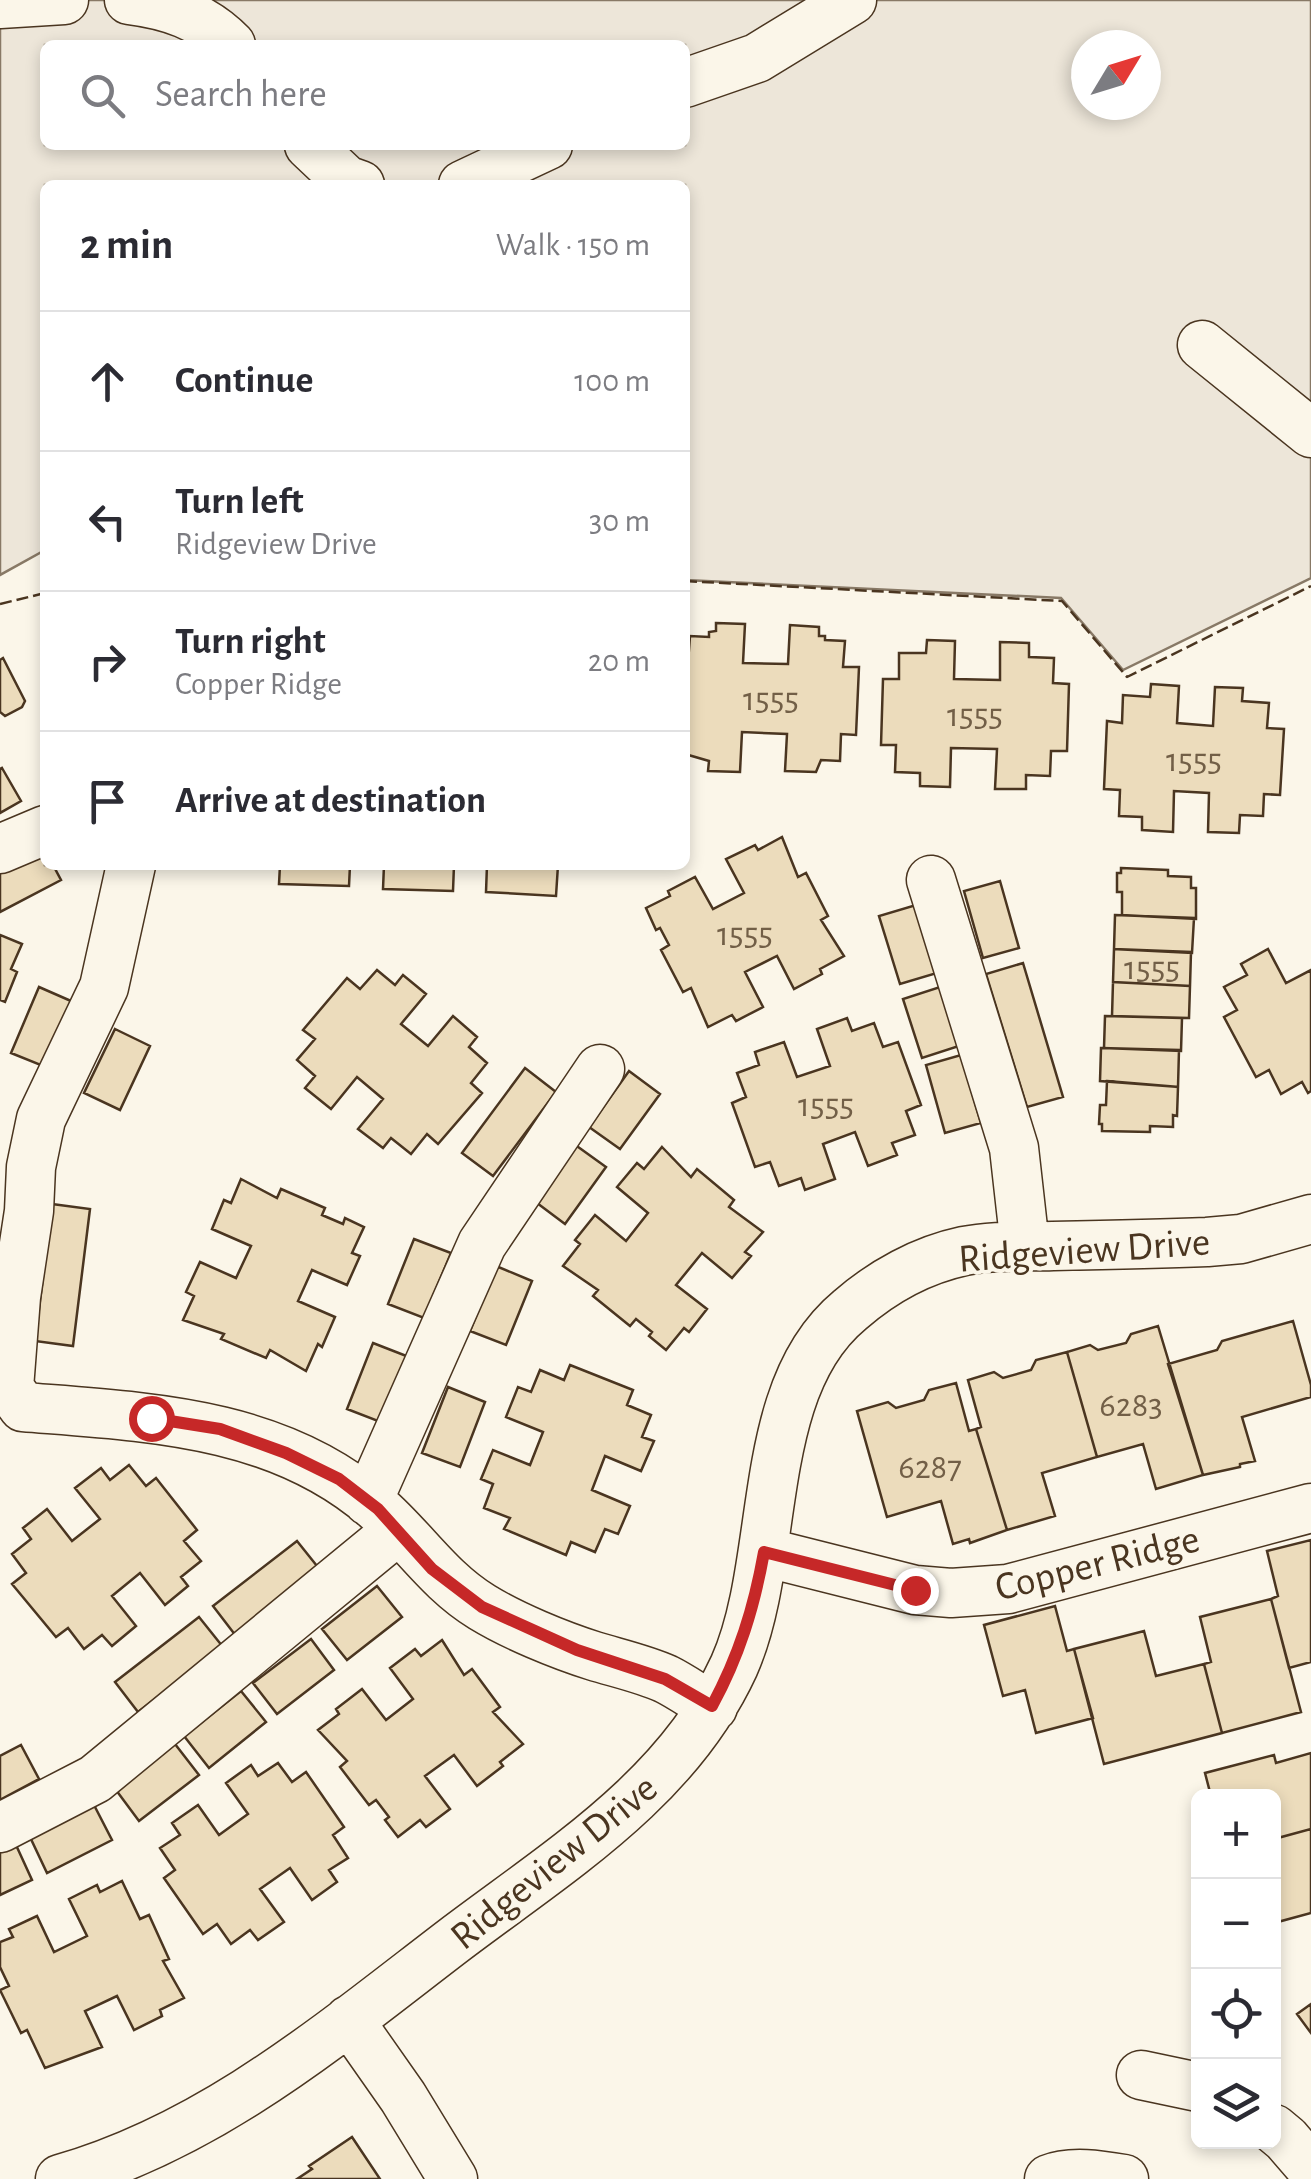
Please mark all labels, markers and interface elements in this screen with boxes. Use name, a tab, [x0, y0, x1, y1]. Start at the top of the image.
north arrow	[1071, 30, 1161, 120]
search box	[40, 40, 690, 150]
icon: search	[75, 68, 130, 123]
text: Search here	[155, 76, 327, 114]
text: 2 min	[80, 224, 173, 266]
text: Walk · 150 m	[496, 229, 650, 261]
icon: ahead	[80, 354, 135, 409]
text: Continue	[175, 362, 313, 400]
text: 100 m	[574, 365, 650, 397]
text: Turn left	[175, 483, 303, 521]
icon: left	[80, 494, 135, 549]
text: 30 m	[589, 505, 650, 537]
text: Ridgeview Drive	[175, 528, 377, 560]
text: Turn right	[175, 623, 325, 661]
icon: right	[80, 634, 135, 689]
text: 20 m	[588, 645, 650, 677]
text: Copper Ridge	[175, 668, 342, 700]
house number: 1555	[743, 682, 799, 717]
house number: 1555	[947, 698, 1003, 733]
house number: 1555	[1166, 743, 1222, 778]
icon: arrive	[80, 774, 135, 829]
text: Arrive at destination	[175, 782, 486, 820]
house number: 1555	[717, 917, 773, 952]
house number: 1555	[1124, 951, 1180, 986]
house number: 1555	[798, 1088, 854, 1123]
street label: Ridgeview Drive	[957, 1222, 1211, 1280]
house number: 6283	[1099, 1388, 1163, 1423]
route start	[129, 1396, 175, 1442]
house number: 6287	[898, 1450, 962, 1485]
street label: Copper Ridge	[991, 1519, 1204, 1609]
route end	[893, 1568, 939, 1614]
street label: Ridgeview Drive	[444, 1768, 665, 1957]
map controls	[1191, 1789, 1281, 2149]
button: +	[1191, 1789, 1281, 1879]
button: −	[1191, 1879, 1281, 1969]
button: locate	[1191, 1969, 1281, 2059]
button: layers	[1191, 2059, 1281, 2149]

